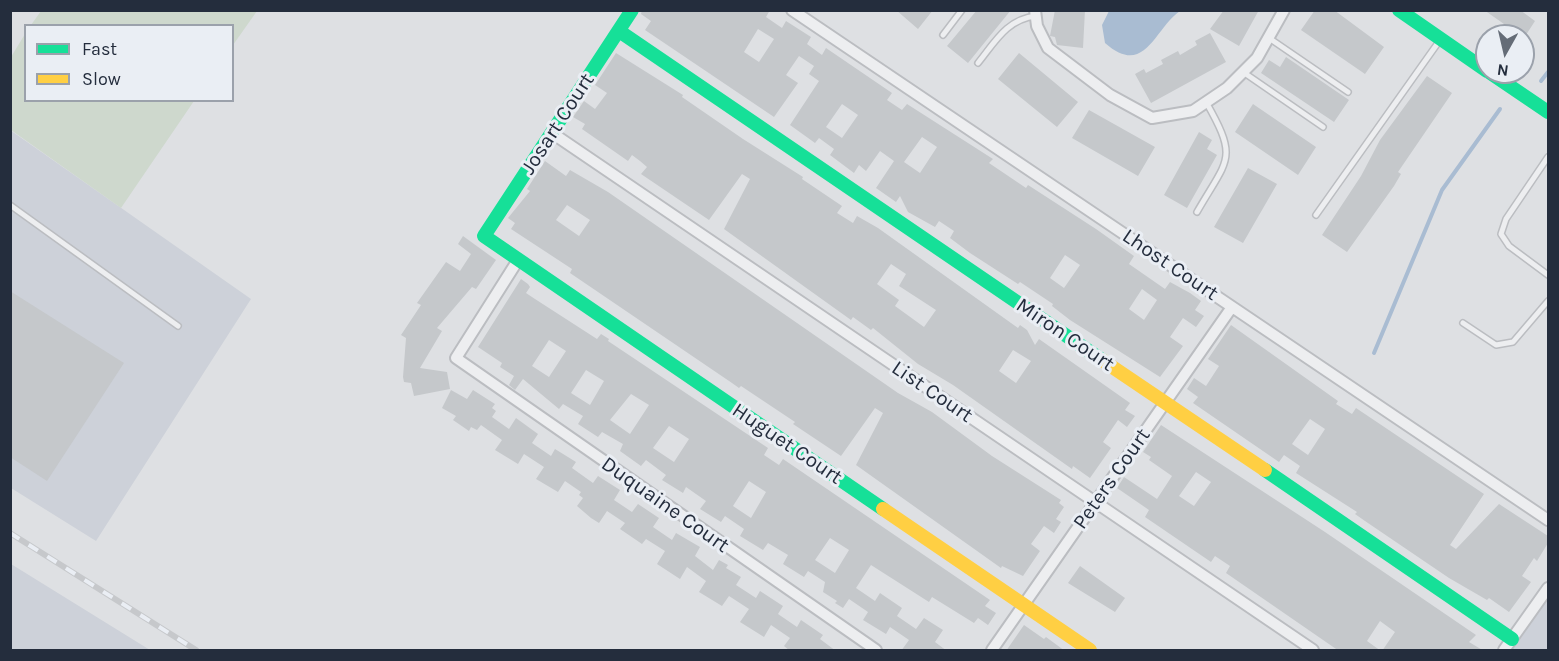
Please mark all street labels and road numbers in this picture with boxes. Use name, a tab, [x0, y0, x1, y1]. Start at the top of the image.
street label: Josart Court	[516, 69, 600, 179]
street label: Lhost Court	[1117, 224, 1223, 306]
street label: Miron Court	[1011, 293, 1119, 377]
street label: List Court	[887, 356, 977, 428]
street label: Huguet Court	[727, 398, 847, 490]
street label: Peters Court	[1068, 424, 1156, 534]
street label: Duquaine Court	[596, 452, 734, 558]

